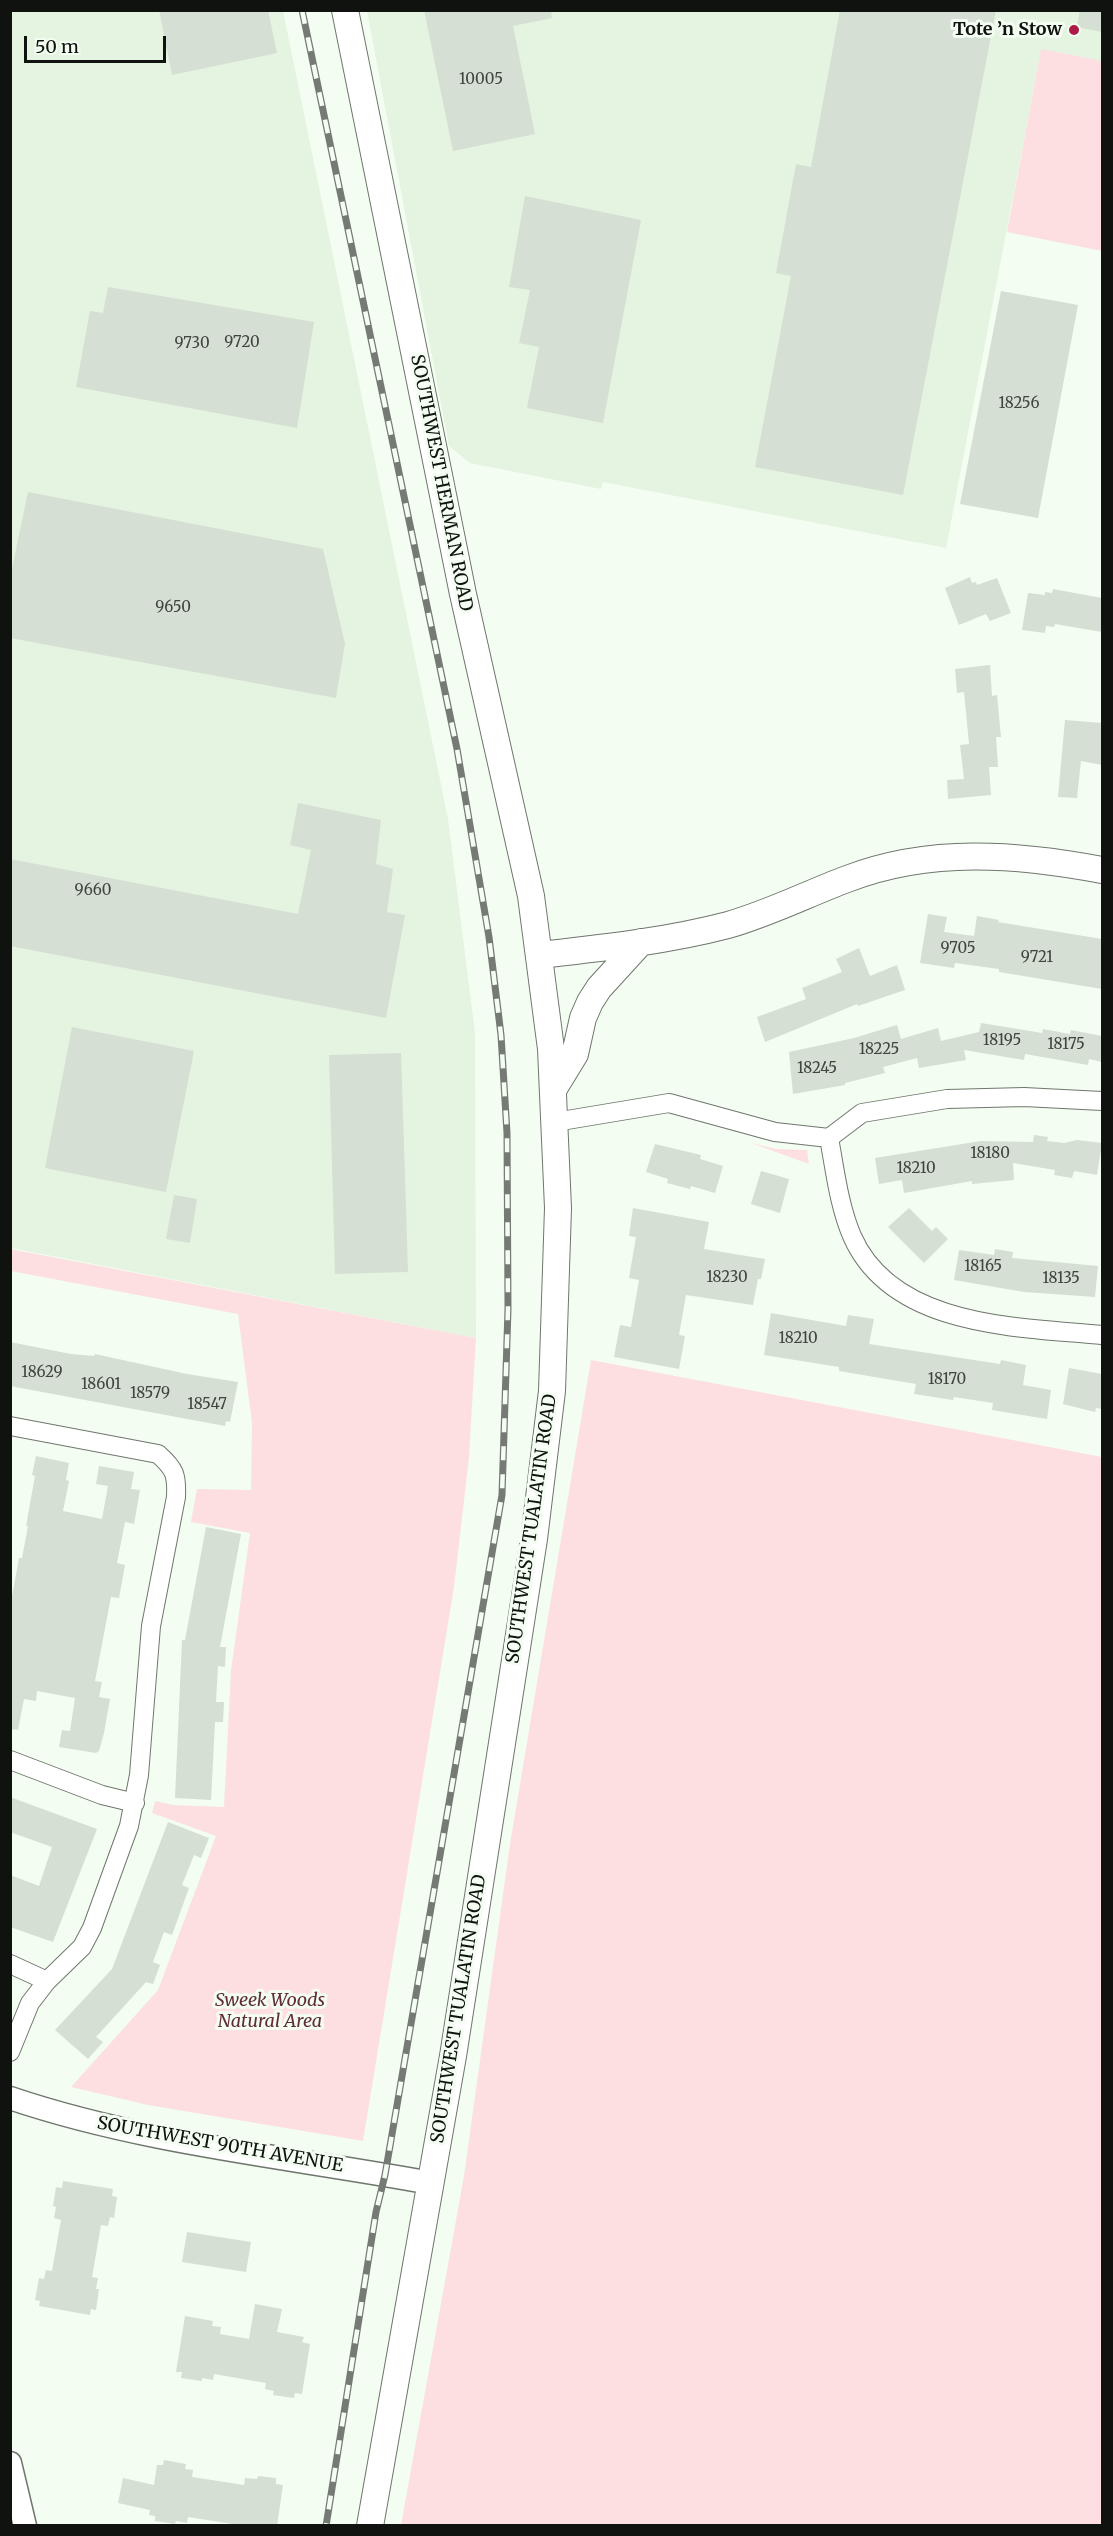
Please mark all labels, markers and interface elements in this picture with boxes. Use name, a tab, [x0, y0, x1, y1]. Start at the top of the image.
place label: Tote ’n Stow	[953, 19, 1062, 41]
marker: Tote ’n Stow	[1067, 23, 1081, 37]
scale bar	[27, 24, 170, 62]
text: 50 m	[35, 35, 79, 58]
house number: 10005	[459, 71, 503, 89]
house number: 9720	[224, 334, 260, 352]
house number: 9730	[174, 335, 210, 353]
street label: SOUTHWEST HERMAN ROAD	[405, 353, 477, 613]
house number: 18256	[999, 395, 1039, 413]
house number: 9650	[155, 599, 191, 617]
house number: 9660	[75, 882, 111, 900]
house number: 9705	[940, 940, 976, 958]
house number: 9721	[1021, 949, 1053, 967]
house number: 18195	[983, 1032, 1021, 1050]
house number: 18175	[1047, 1036, 1085, 1054]
house number: 18225	[859, 1041, 899, 1059]
house number: 18245	[797, 1060, 837, 1078]
house number: 18180	[970, 1145, 1010, 1163]
house number: 18210	[896, 1160, 936, 1178]
house number: 18165	[964, 1258, 1002, 1276]
house number: 18230	[706, 1269, 748, 1287]
house number: 18135	[1042, 1270, 1080, 1288]
house number: 18210	[778, 1330, 818, 1348]
house number: 18629	[21, 1364, 63, 1382]
house number: 18170	[928, 1371, 966, 1389]
house number: 18601	[81, 1376, 121, 1394]
house number: 18579	[130, 1385, 170, 1403]
street label: SOUTHWEST TUALATIN ROAD	[502, 1393, 562, 1665]
house number: 18547	[187, 1396, 227, 1414]
street label: SOUTHWEST TUALATIN ROAD	[427, 1873, 491, 2145]
park label: Sweek Woods Natural Area	[215, 1990, 325, 2032]
street label: SOUTHWEST 90TH AVENUE	[95, 2113, 345, 2177]

